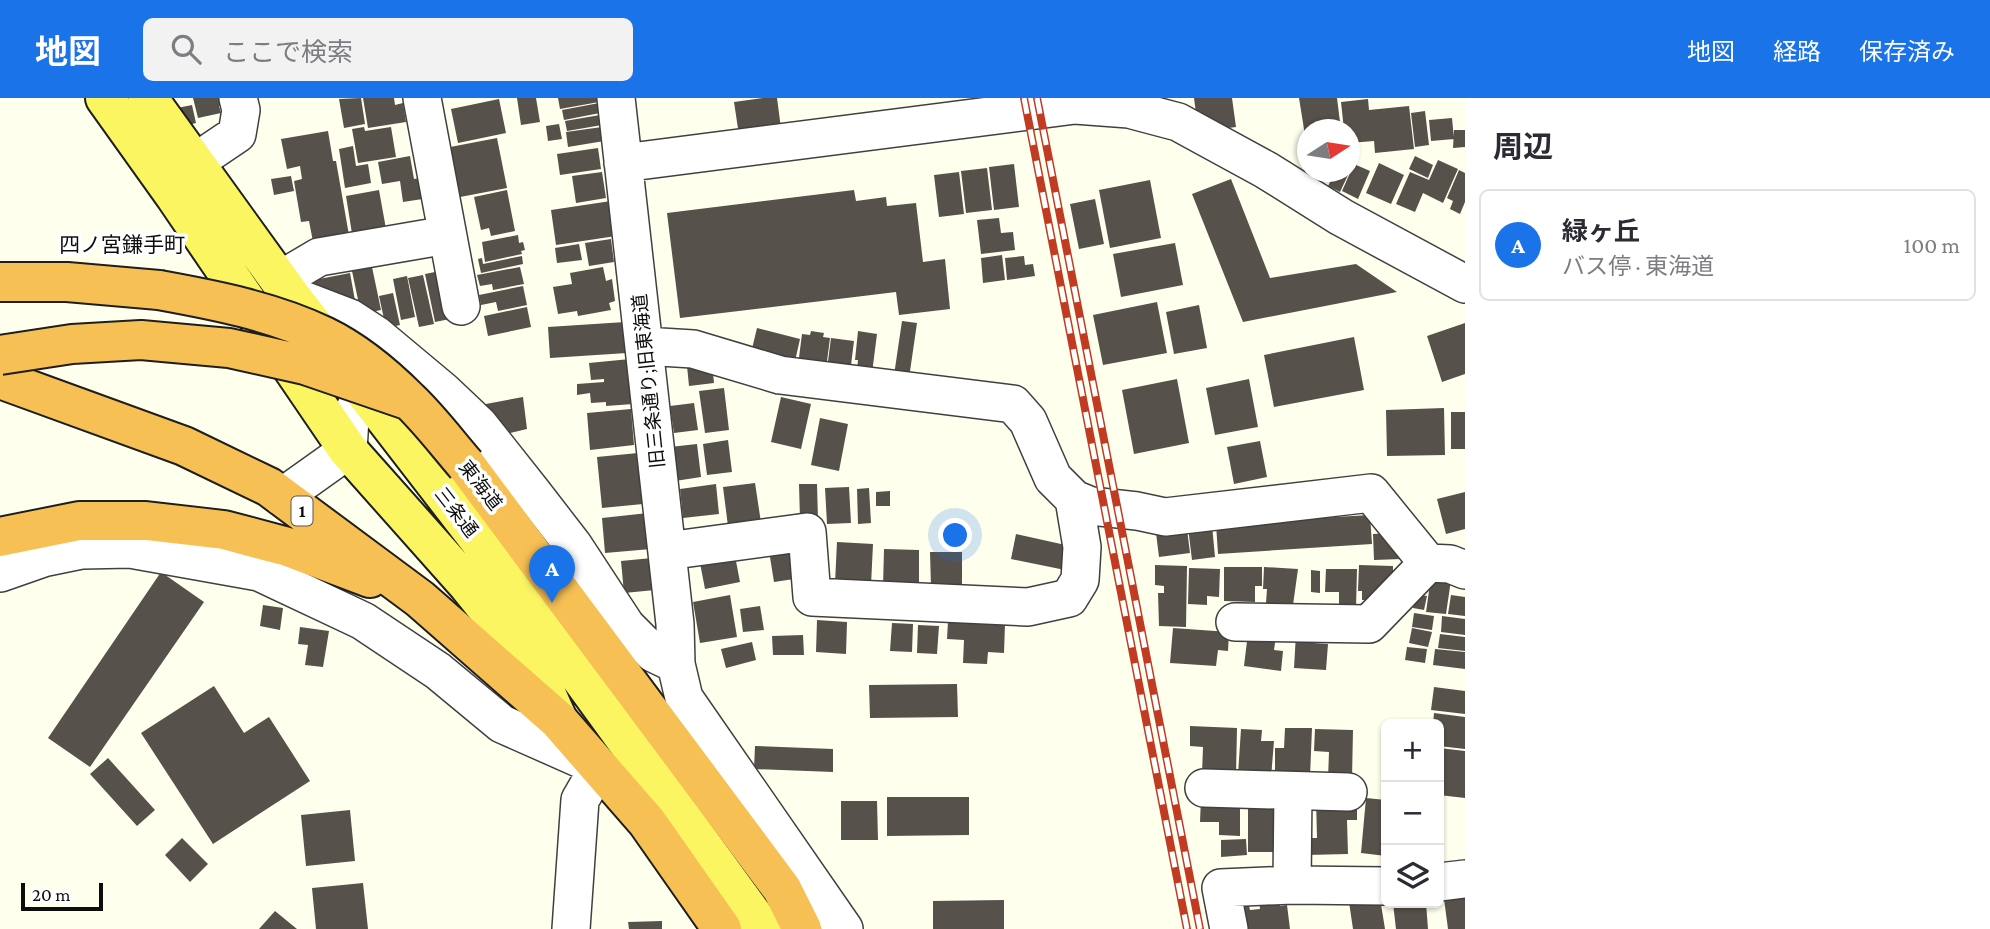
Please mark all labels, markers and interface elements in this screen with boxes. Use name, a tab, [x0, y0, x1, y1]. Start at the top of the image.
search box	[143, 18, 633, 81]
icon: search	[167, 30, 205, 68]
text: 地図	[35, 33, 101, 70]
text: ここで検索	[223, 38, 353, 67]
text: 地図	[1687, 38, 1735, 65]
text: 経路	[1773, 38, 1821, 65]
text: 保存済み	[1859, 38, 1955, 65]
north arrow	[1297, 119, 1360, 182]
text: 周辺	[1493, 130, 1553, 163]
text: 緑ヶ丘	[1562, 217, 1640, 246]
text: A	[1511, 232, 1525, 258]
text: 100 m	[1904, 232, 1960, 258]
district label: 四ノ宮鎌手町	[59, 233, 185, 257]
text: バス停 · 東海道	[1562, 253, 1714, 279]
street label: 旧三条通り;旧東海道	[629, 293, 668, 469]
street label: 東海道	[455, 456, 506, 514]
street label: 三条通	[431, 483, 482, 541]
road number: 1	[292, 496, 312, 526]
your location	[938, 518, 972, 552]
pin: A	[529, 545, 575, 603]
map controls	[1381, 719, 1444, 908]
button: +	[1381, 719, 1444, 782]
button: −	[1381, 782, 1444, 845]
button: layers	[1381, 845, 1444, 908]
scale bar	[21, 880, 103, 912]
text: 20 m	[32, 884, 71, 905]

